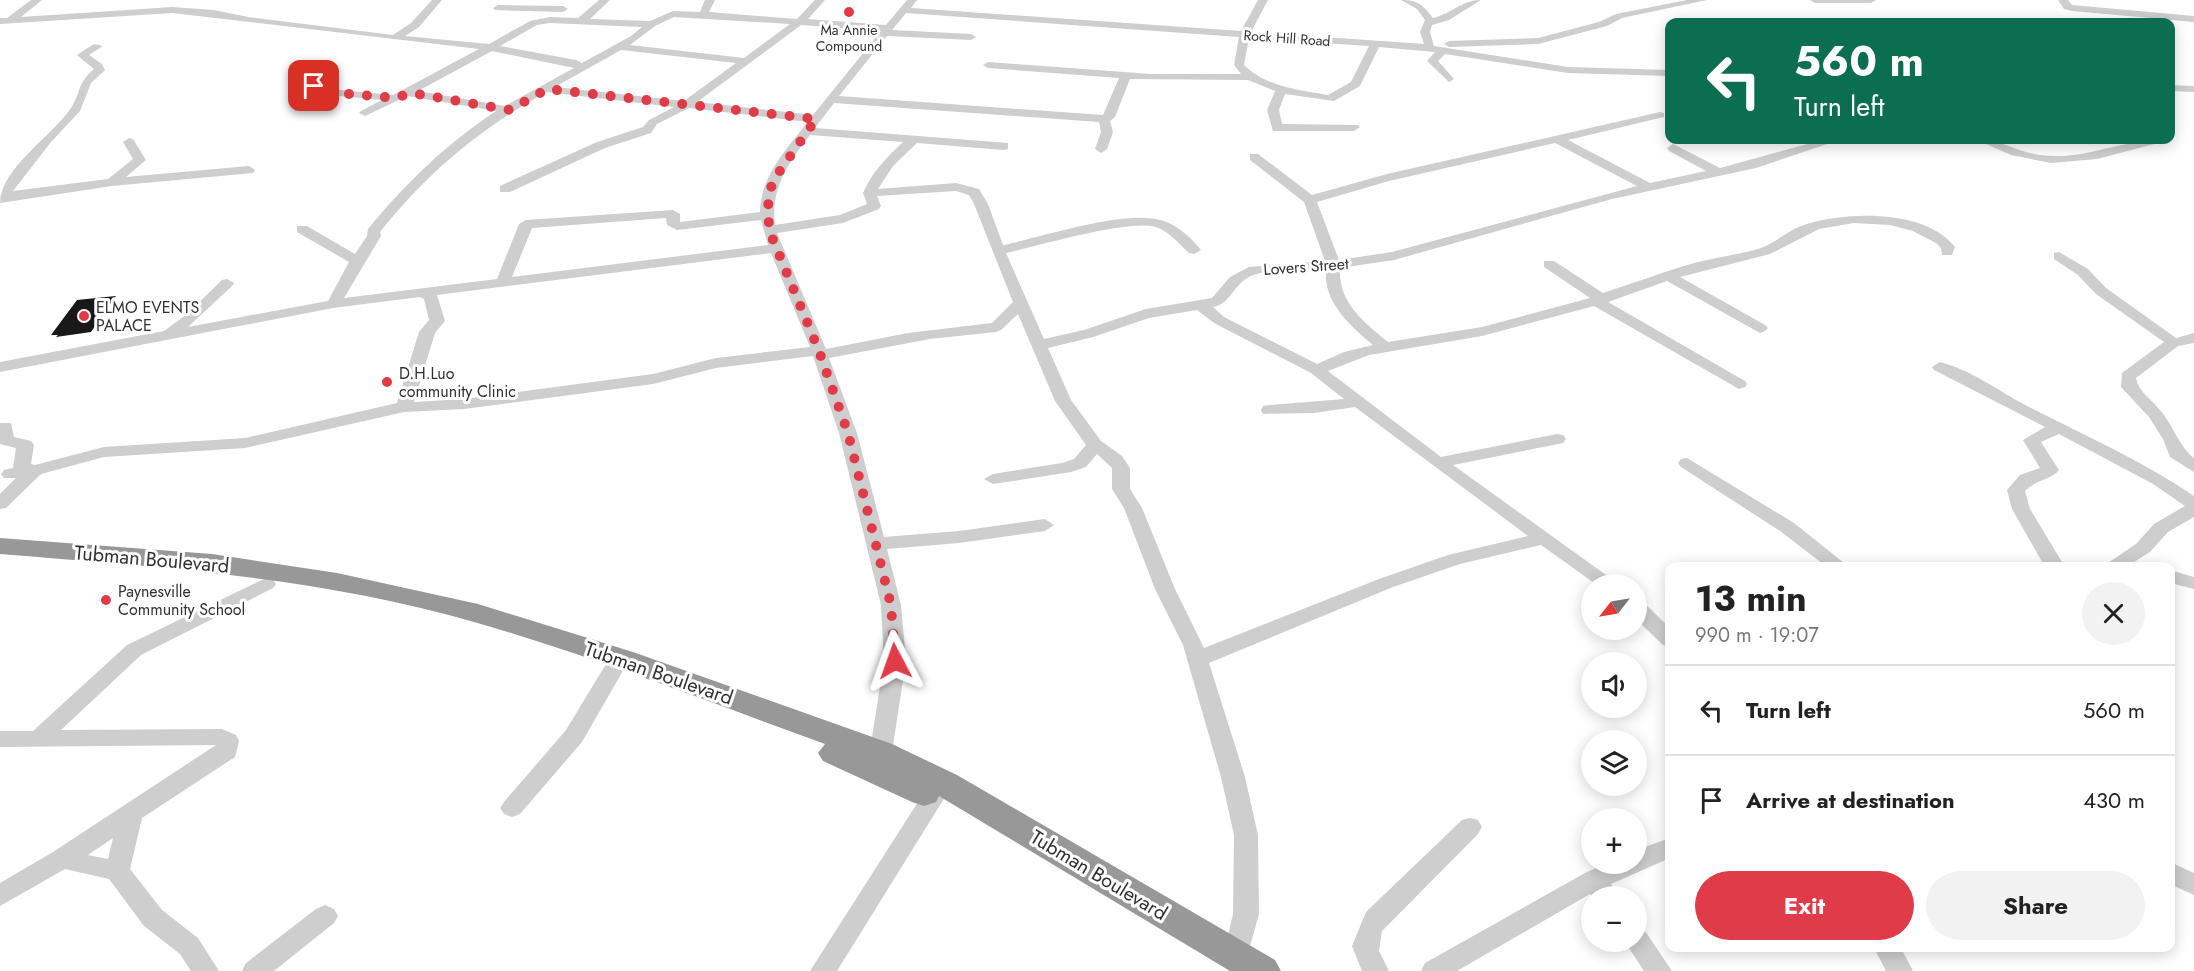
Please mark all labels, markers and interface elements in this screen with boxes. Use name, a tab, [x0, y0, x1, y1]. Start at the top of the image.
marker: Ma Annie Compound	[842, 5, 856, 19]
place label: Ma Annie Compound	[816, 20, 882, 56]
street label: Rock Hill Road	[1243, 25, 1331, 51]
text: 560 m	[1794, 31, 1924, 92]
icon: left	[1695, 42, 1773, 120]
pin	[288, 60, 339, 111]
icon: arrive	[297, 69, 330, 102]
text: Turn left	[1794, 87, 1884, 126]
street label: Lovers Street	[1263, 252, 1350, 281]
place label: ELMO EVENTS PALACE	[96, 296, 199, 337]
marker: ELMO EVENTS PALACE	[77, 309, 91, 323]
place label: D.H.Luo community Clinic	[399, 362, 516, 403]
marker: D.H.Luo community Clinic	[380, 375, 394, 389]
street label: Tubman Boulevard	[73, 538, 231, 581]
text: 13 min	[1695, 572, 1807, 624]
north arrow	[1581, 574, 1647, 640]
map controls	[1581, 574, 1647, 952]
place label: Paynesville Community School	[118, 580, 245, 621]
button: close	[2082, 582, 2145, 645]
marker: Paynesville Community School	[99, 593, 113, 607]
text: 990 m · 19:07	[1695, 621, 1819, 650]
position arrow	[863, 629, 927, 693]
street label: Tubman Boulevard	[581, 635, 737, 712]
button: sound	[1581, 652, 1647, 718]
icon: left	[1695, 694, 1728, 727]
text: Turn left	[1746, 694, 1831, 726]
text: 560 m	[2083, 694, 2145, 726]
button: layers	[1581, 730, 1647, 796]
icon: arrive	[1695, 784, 1728, 817]
text: Arrive at destination	[1746, 784, 1955, 816]
text: 430 m	[2083, 784, 2145, 816]
button: +	[1581, 808, 1647, 874]
street label: Tubman Boulevard	[1025, 823, 1173, 928]
button: Exit	[1695, 871, 1914, 940]
button: Share	[1926, 871, 2145, 940]
button: −	[1581, 886, 1647, 952]

